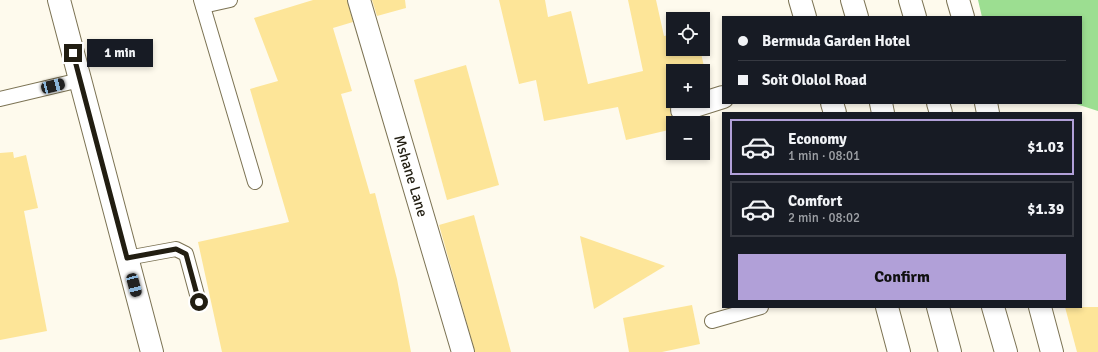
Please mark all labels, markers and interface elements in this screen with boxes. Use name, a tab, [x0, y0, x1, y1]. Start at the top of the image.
map controls	[666, 12, 710, 160]
button: locate	[666, 12, 710, 56]
text: Bermuda Garden Hotel	[762, 32, 910, 50]
callout: 1 min	[87, 39, 153, 67]
route end	[64, 44, 82, 62]
text: 1 min	[104, 45, 136, 61]
button: +	[666, 64, 710, 108]
text: Soit Ololol Road	[762, 71, 867, 89]
car	[40, 77, 66, 95]
button: −	[666, 116, 710, 160]
icon: car	[740, 129, 776, 165]
text: Economy	[788, 130, 847, 148]
street label: Mshane Lane	[390, 133, 432, 219]
text: $1.03	[1027, 138, 1064, 156]
text: 1 min · 08:01	[788, 148, 860, 164]
icon: car	[740, 191, 776, 227]
text: Comfort	[788, 192, 842, 210]
text: $1.39	[1027, 200, 1064, 218]
text: 2 min · 08:02	[788, 210, 860, 226]
button: Confirm	[738, 254, 1066, 300]
car	[125, 272, 143, 298]
route start	[190, 293, 208, 311]

